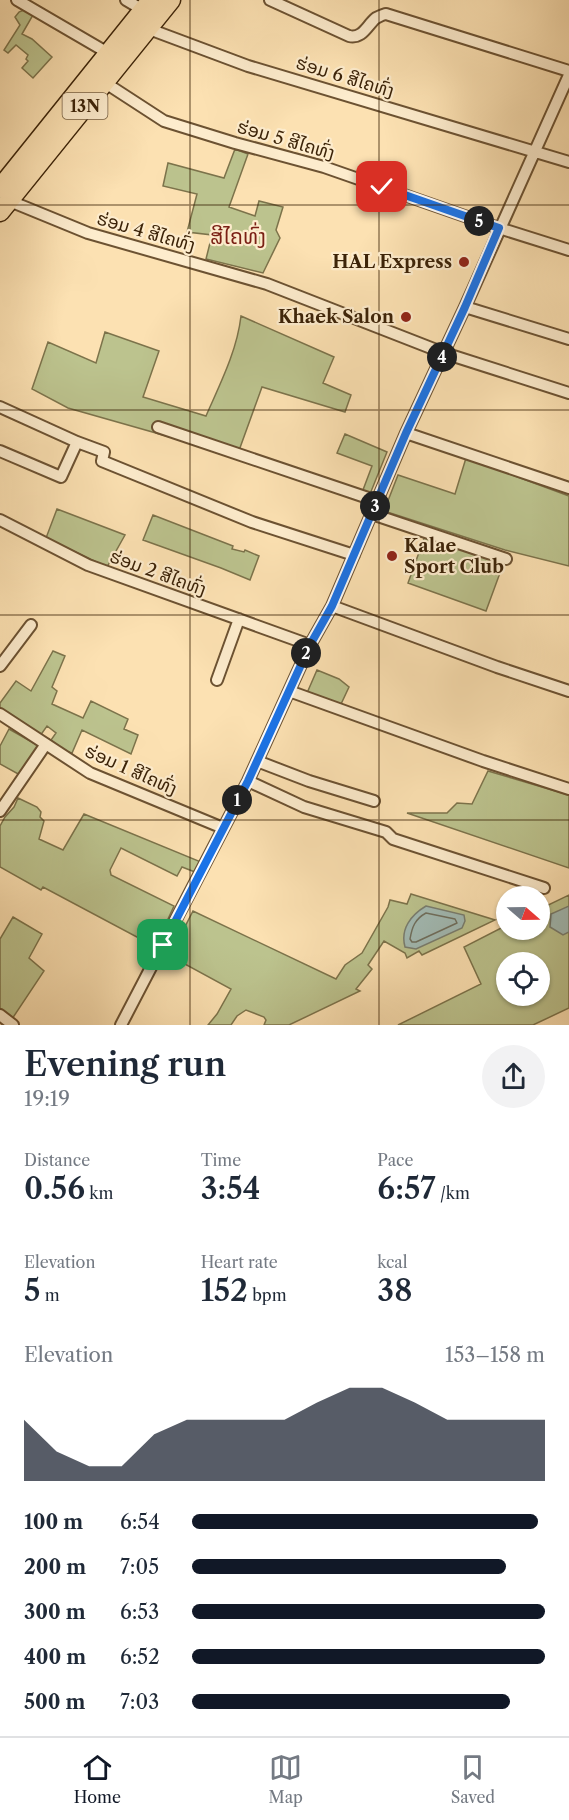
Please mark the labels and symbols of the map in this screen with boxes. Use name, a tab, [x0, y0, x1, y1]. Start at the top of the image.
street label: ຮ່ອມ 6 ສີໄຄທົ່ງ	[293, 50, 397, 102]
road number: 13N	[62, 93, 107, 119]
street label: ຮ່ອມ 5 ສີໄຄທົ່ງ	[235, 114, 338, 164]
pin	[356, 161, 407, 212]
street label: ຮ່ອມ 4 ສີໄຄທົ່ງ	[94, 206, 198, 257]
pin: 5	[464, 206, 494, 236]
district label: ສີໄຄທົ່ງ	[210, 222, 266, 249]
place label: HAL Express	[332, 251, 452, 273]
marker: HAL Express	[457, 255, 471, 269]
place label: Khaek Salon	[278, 306, 395, 328]
marker: Khaek Salon	[399, 310, 413, 324]
pin: 4	[427, 342, 457, 372]
pin: 3	[360, 491, 390, 521]
place label: Kalae Sport Club	[404, 535, 504, 578]
street label: ຮ່ອມ 2 ສີໄຄທົ່ງ	[107, 544, 210, 601]
marker: Kalae Sport Club	[385, 549, 399, 563]
pin: 2	[291, 638, 321, 668]
street label: ຮ່ອມ 1 ສີໄຄທົ່ງ	[82, 738, 181, 800]
pin: 1	[222, 785, 252, 815]
north arrow	[496, 886, 550, 940]
pin	[137, 919, 188, 970]

